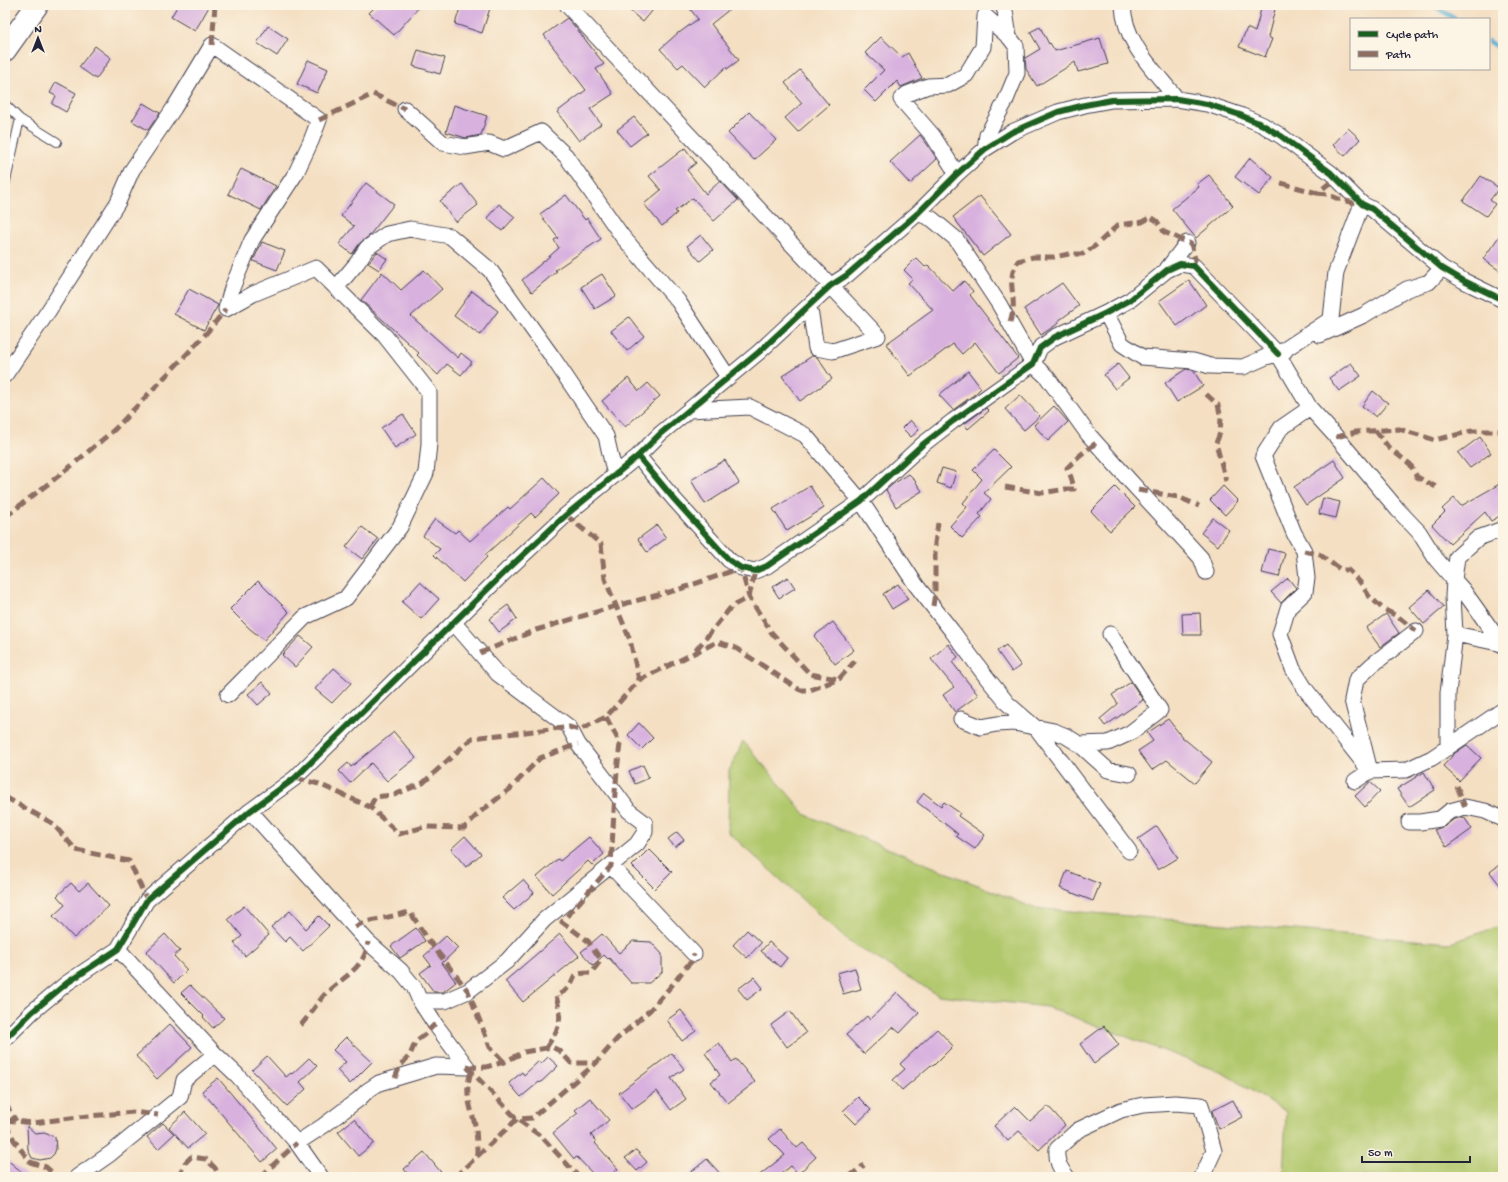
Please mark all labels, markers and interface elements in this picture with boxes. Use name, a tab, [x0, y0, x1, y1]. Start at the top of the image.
north arrow	[18, 18, 58, 58]
legend	[1350, 18, 1490, 70]
text: N	[34, 24, 42, 36]
text: Cycle path	[1386, 29, 1439, 43]
text: Path	[1385, 49, 1411, 63]
scale bar	[1362, 1138, 1470, 1164]
text: 50 m	[1368, 1147, 1393, 1161]

